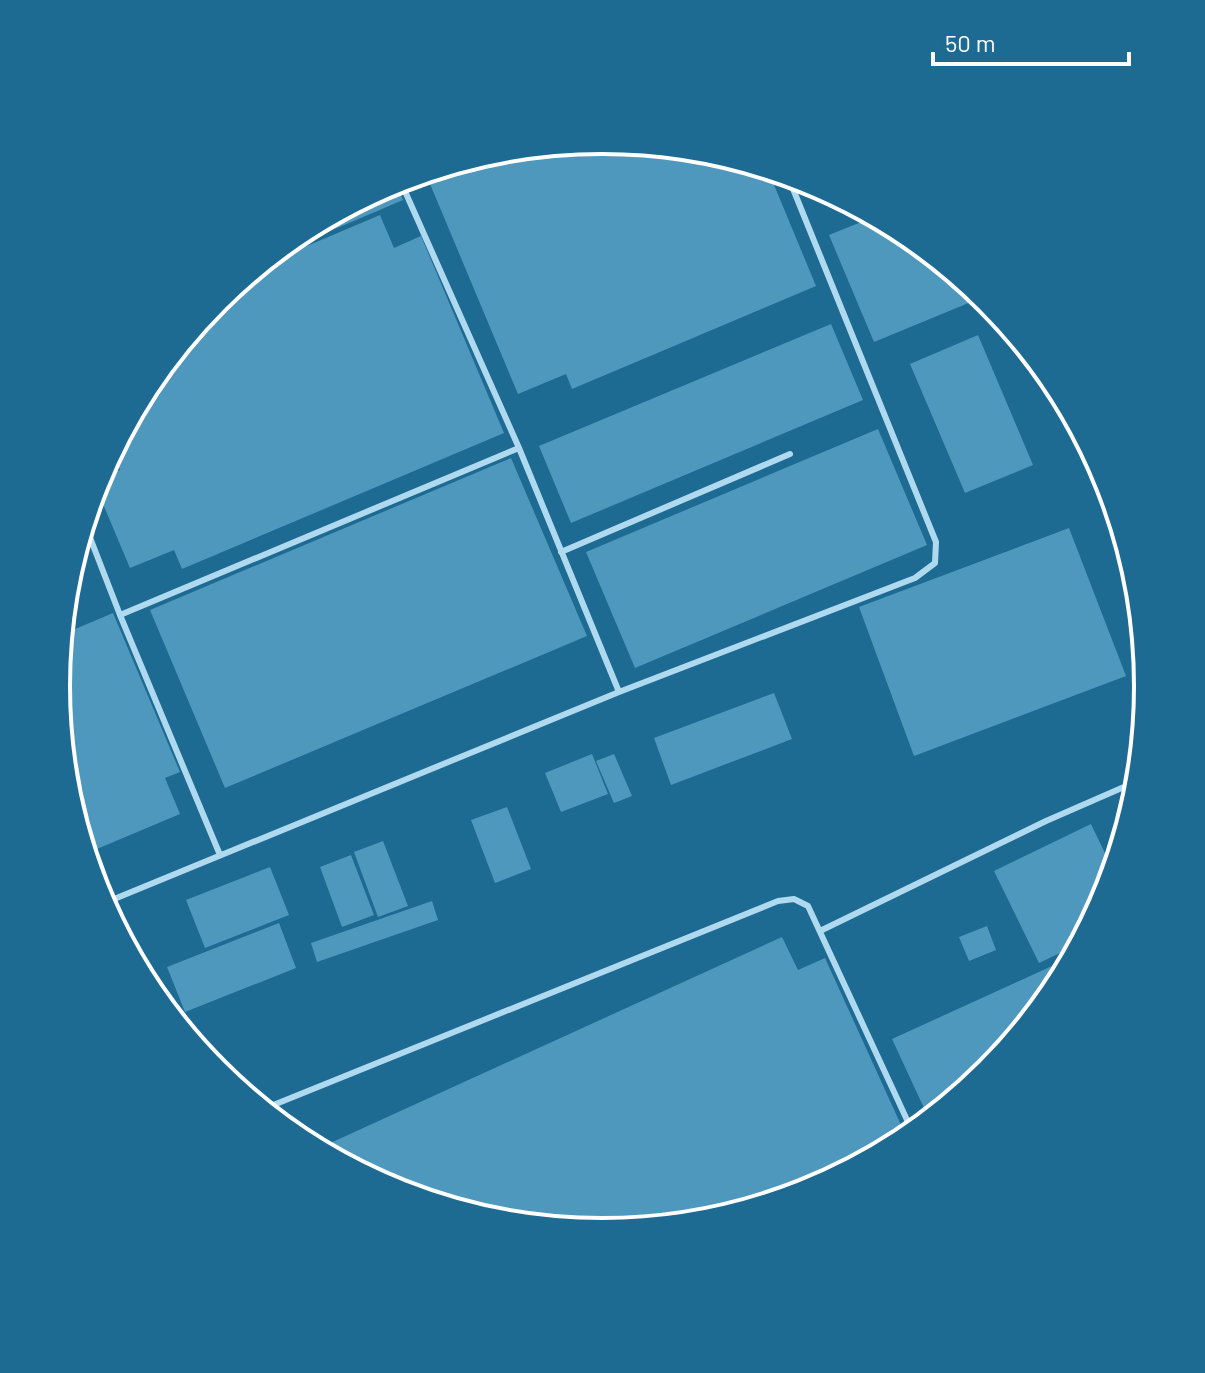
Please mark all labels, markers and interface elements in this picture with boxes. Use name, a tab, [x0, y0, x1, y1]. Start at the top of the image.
scale bar	[933, 16, 1129, 66]
text: 50 m	[945, 28, 996, 57]

